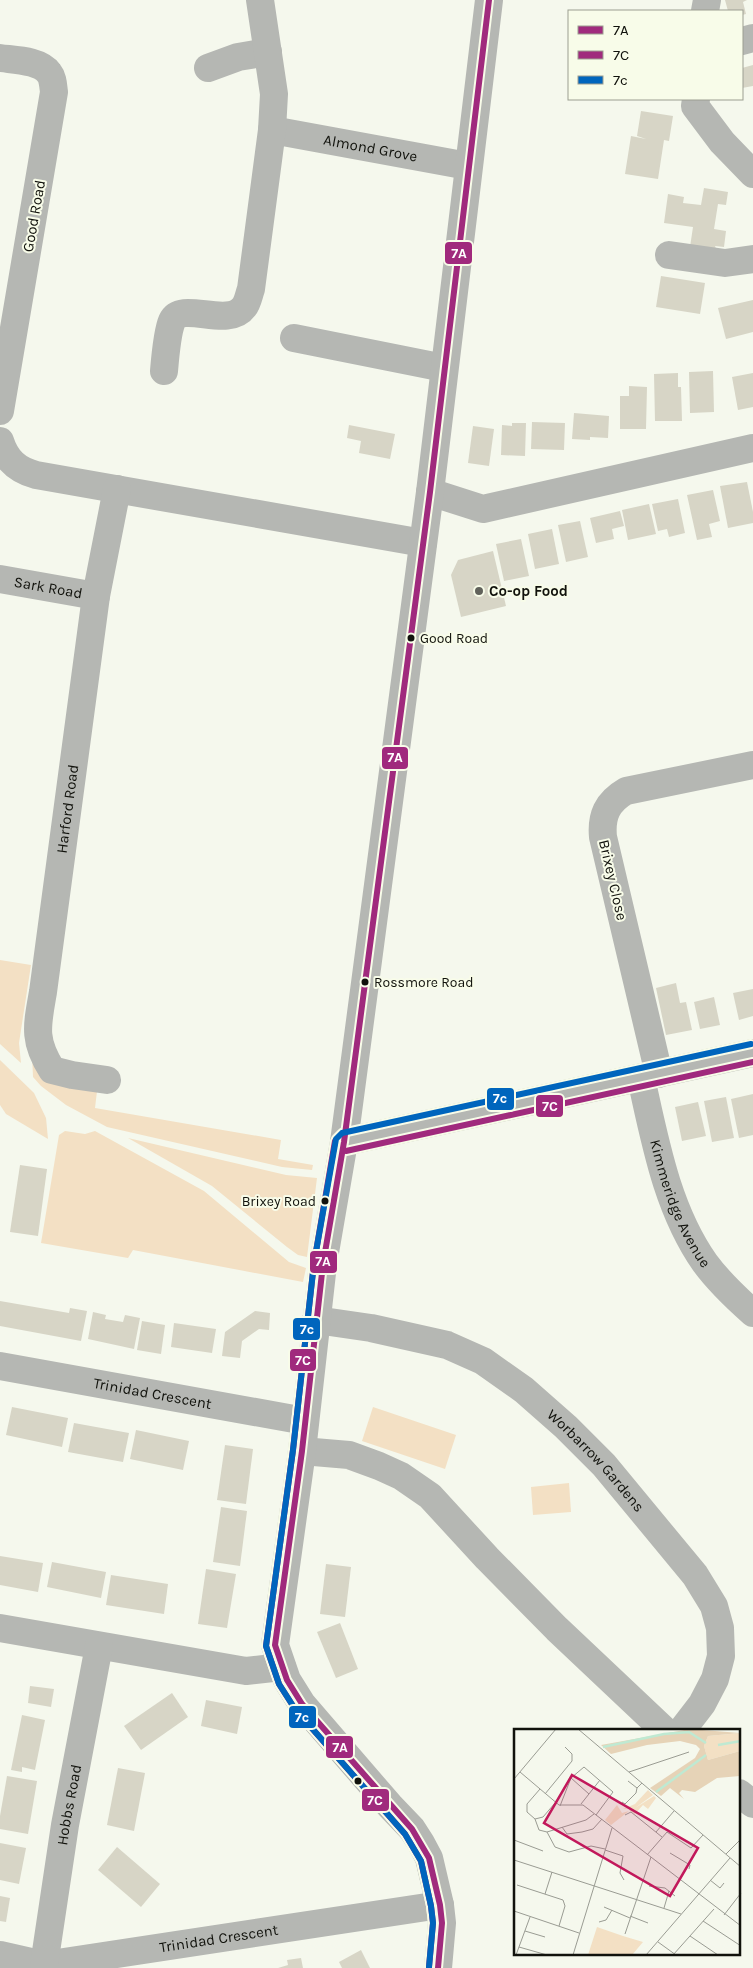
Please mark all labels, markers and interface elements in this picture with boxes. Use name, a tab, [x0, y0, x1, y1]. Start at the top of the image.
legend	[568, 10, 743, 100]
text: 7A	[613, 21, 629, 39]
text: 7C	[613, 46, 629, 64]
text: 7c	[613, 71, 628, 89]
street label: Almond Grove	[322, 131, 419, 166]
street label: Good Road	[19, 178, 49, 254]
line badge: 7A	[444, 241, 473, 265]
text: 7A	[451, 245, 467, 262]
street label: Sark Road	[13, 573, 84, 602]
place label: Co-op Food	[489, 582, 568, 600]
marker: Co-op Food	[473, 585, 485, 597]
place label: Good Road	[420, 630, 488, 647]
marker: Good Road	[406, 633, 416, 643]
line badge: 7A	[381, 746, 409, 770]
text: 7A	[387, 749, 403, 766]
street label: Harford Road	[53, 763, 82, 854]
street label: Brixey Close	[595, 838, 631, 922]
place label: Rossmore Road	[374, 974, 474, 991]
marker: Rossmore Road	[360, 977, 370, 987]
line badge: 7c	[486, 1087, 515, 1111]
text: 7c	[493, 1090, 507, 1107]
line badge: 7C	[535, 1094, 564, 1118]
text: 7C	[542, 1098, 558, 1115]
street label: Kimmeridge Avenue	[646, 1138, 714, 1271]
place label: Brixey Road	[242, 1193, 316, 1210]
marker: Brixey Road	[320, 1196, 330, 1206]
line badge: 7A	[309, 1250, 338, 1274]
text: 7A	[315, 1253, 331, 1270]
line badge: 7c	[292, 1317, 321, 1341]
text: 7c	[300, 1321, 314, 1338]
line badge: 7C	[289, 1348, 317, 1372]
text: 7C	[295, 1352, 311, 1369]
street label: Trinidad Crescent	[92, 1374, 213, 1413]
street label: Worbarrow Gardens	[543, 1406, 648, 1516]
line badge: 7c	[288, 1705, 317, 1729]
text: 7c	[295, 1709, 309, 1726]
inset map	[514, 1729, 740, 1956]
line badge: 7A	[325, 1735, 354, 1759]
text: 7A	[332, 1739, 348, 1756]
street label: Hobbs Road	[53, 1763, 85, 1847]
unlabelled marker	[353, 1776, 363, 1786]
line badge: 7C	[361, 1788, 390, 1812]
text: 7C	[367, 1792, 383, 1809]
street label: Trinidad Crescent	[158, 1921, 280, 1956]

